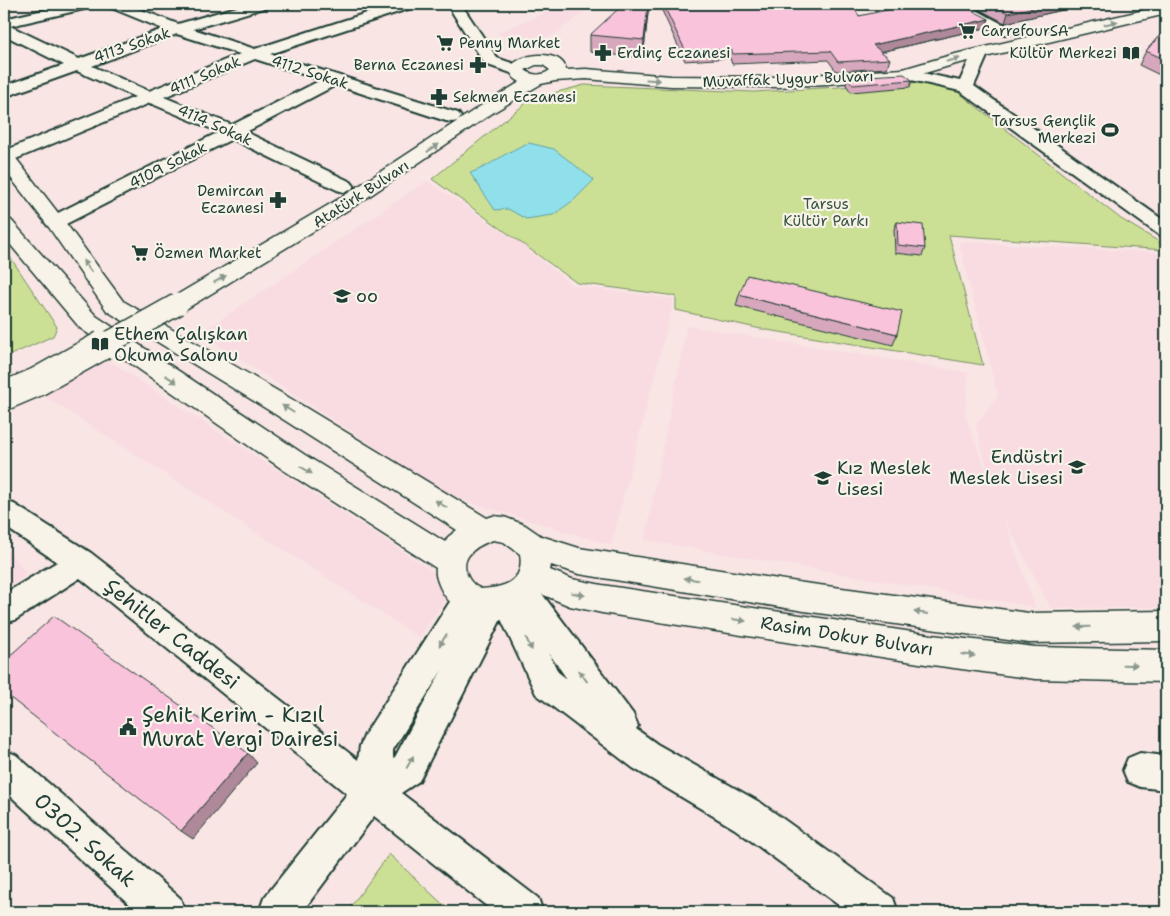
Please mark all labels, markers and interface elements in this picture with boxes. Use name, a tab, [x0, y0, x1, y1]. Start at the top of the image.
one-way arrow	[1104, 19, 1119, 27]
supermarket icon: CarrefourSA	[957, 21, 977, 41]
place label: CarrefourSA	[981, 21, 1069, 41]
street label: 4113 Sokak	[91, 23, 173, 67]
supermarket icon: Penny Market	[435, 33, 455, 53]
place label: Penny Market	[459, 33, 560, 53]
pharmacy icon: Erdinç Eczanesi	[593, 43, 613, 63]
place label: Erdinç Eczanesi	[617, 43, 731, 63]
place label: Kültür Merkezi	[1009, 43, 1117, 63]
library icon: Kültür Merkezi	[1121, 43, 1141, 63]
street label: 4112 Sokak	[269, 50, 351, 94]
street label: 4111 Sokak	[166, 51, 244, 99]
place label: Berna Eczanesi	[354, 55, 464, 75]
pharmacy icon: Berna Eczanesi	[468, 55, 488, 75]
one-way arrow	[945, 56, 961, 64]
street label: Muvaffak Uygur Bulvarı	[702, 66, 874, 92]
one-way arrow	[645, 77, 661, 85]
pharmacy icon: Sekmen Eczanesi	[429, 87, 449, 107]
place label: Sekmen Eczanesi	[453, 87, 576, 107]
street label: 4114 Sokak	[174, 100, 256, 150]
place label: Tarsus Gençlik Merkezi	[992, 111, 1096, 148]
sports icon: Tarsus Gençlik Merkezi	[1100, 120, 1120, 140]
street label: 4109 Sokak	[126, 137, 210, 193]
one-way arrow	[426, 143, 440, 152]
street label: Atatürk Bulvarı	[309, 155, 413, 233]
place label: Demircan Eczanesi	[197, 181, 264, 218]
pharmacy icon: Demircan Eczanesi	[268, 190, 288, 210]
park label: Tarsus Kültür Parkı	[783, 194, 869, 231]
supermarket icon: Özmen Market	[130, 243, 150, 263]
place label: Özmen Market	[154, 243, 262, 263]
one-way arrow	[82, 259, 92, 273]
one-way arrow	[213, 275, 228, 283]
place label: oo	[356, 284, 378, 308]
school or university icon: oo	[332, 286, 352, 306]
place label: Ethem Çalışkan Okuma Salonu	[114, 322, 248, 367]
library icon: Ethem Çalışkan Okuma Salonu	[90, 334, 110, 354]
one-way arrow	[165, 374, 178, 384]
one-way arrow	[281, 405, 294, 414]
place label: Endüstri Meslek Lisesi	[949, 445, 1063, 490]
place label: Kız Meslek Lisesi	[837, 456, 931, 501]
school or university icon: Endüstri Meslek Lisesi	[1067, 457, 1087, 477]
one-way arrow	[299, 466, 312, 475]
school or university icon: Kız Meslek Lisesi	[813, 468, 833, 488]
one-way arrow	[434, 500, 447, 509]
street label: Şehitler Caddesi	[99, 572, 245, 696]
one-way arrow	[683, 574, 699, 582]
one-way arrow	[571, 590, 586, 598]
one-way arrow	[913, 609, 929, 617]
street label: Rasim Dokur Bulvarı	[759, 610, 935, 662]
one-way arrow	[731, 616, 747, 624]
one-way arrow	[1074, 623, 1090, 631]
one-way arrow	[439, 633, 448, 646]
one-way arrow	[525, 637, 533, 651]
one-way arrow	[961, 651, 977, 659]
one-way arrow	[1123, 661, 1139, 669]
one-way arrow	[578, 669, 588, 683]
place label: Şehit Kerim - Kızıl Murat Vergi Dairesi	[142, 701, 339, 753]
public building icon: Şehit Kerim - Kızıl Murat Vergi Dairesi	[118, 717, 138, 737]
one-way arrow	[406, 755, 415, 768]
street label: 0302. Sokak	[28, 787, 142, 893]

